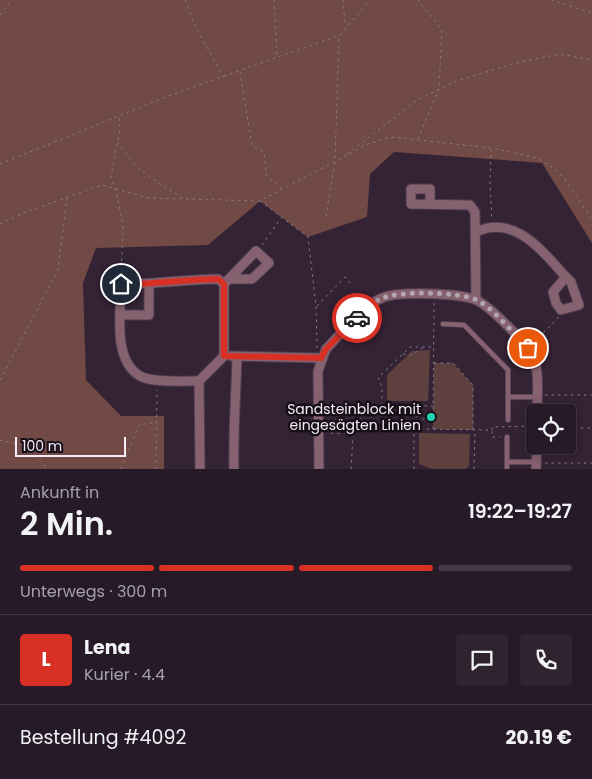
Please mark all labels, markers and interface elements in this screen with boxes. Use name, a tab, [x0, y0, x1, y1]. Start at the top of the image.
pin	[100, 263, 142, 305]
icon: home	[107, 270, 135, 298]
courier	[332, 293, 382, 343]
icon: car	[343, 304, 371, 332]
pin	[507, 327, 549, 369]
icon: bag	[514, 334, 542, 362]
place label: Sandsteinblock mit eingesägten Linien	[287, 399, 421, 435]
map controls	[526, 404, 576, 454]
button: locate	[526, 404, 576, 454]
marker: Sandsteinblock mit eingesägten Linien	[425, 411, 437, 423]
scale bar	[15, 434, 126, 457]
text: 100 m	[22, 436, 62, 456]
text: Ankunft in	[20, 481, 99, 504]
text: 19:22–19:27	[468, 498, 572, 525]
text: 2 Min.	[20, 501, 113, 546]
text: Unterwegs · 300 m	[20, 580, 167, 603]
text: Lena	[84, 634, 130, 661]
button: chat	[456, 634, 508, 686]
button: phone	[520, 634, 572, 686]
text: L	[41, 646, 51, 673]
text: Kurier · 4.4	[84, 663, 165, 686]
text: Bestellung #4092	[20, 724, 186, 751]
text: 20.19 €	[505, 724, 572, 751]

